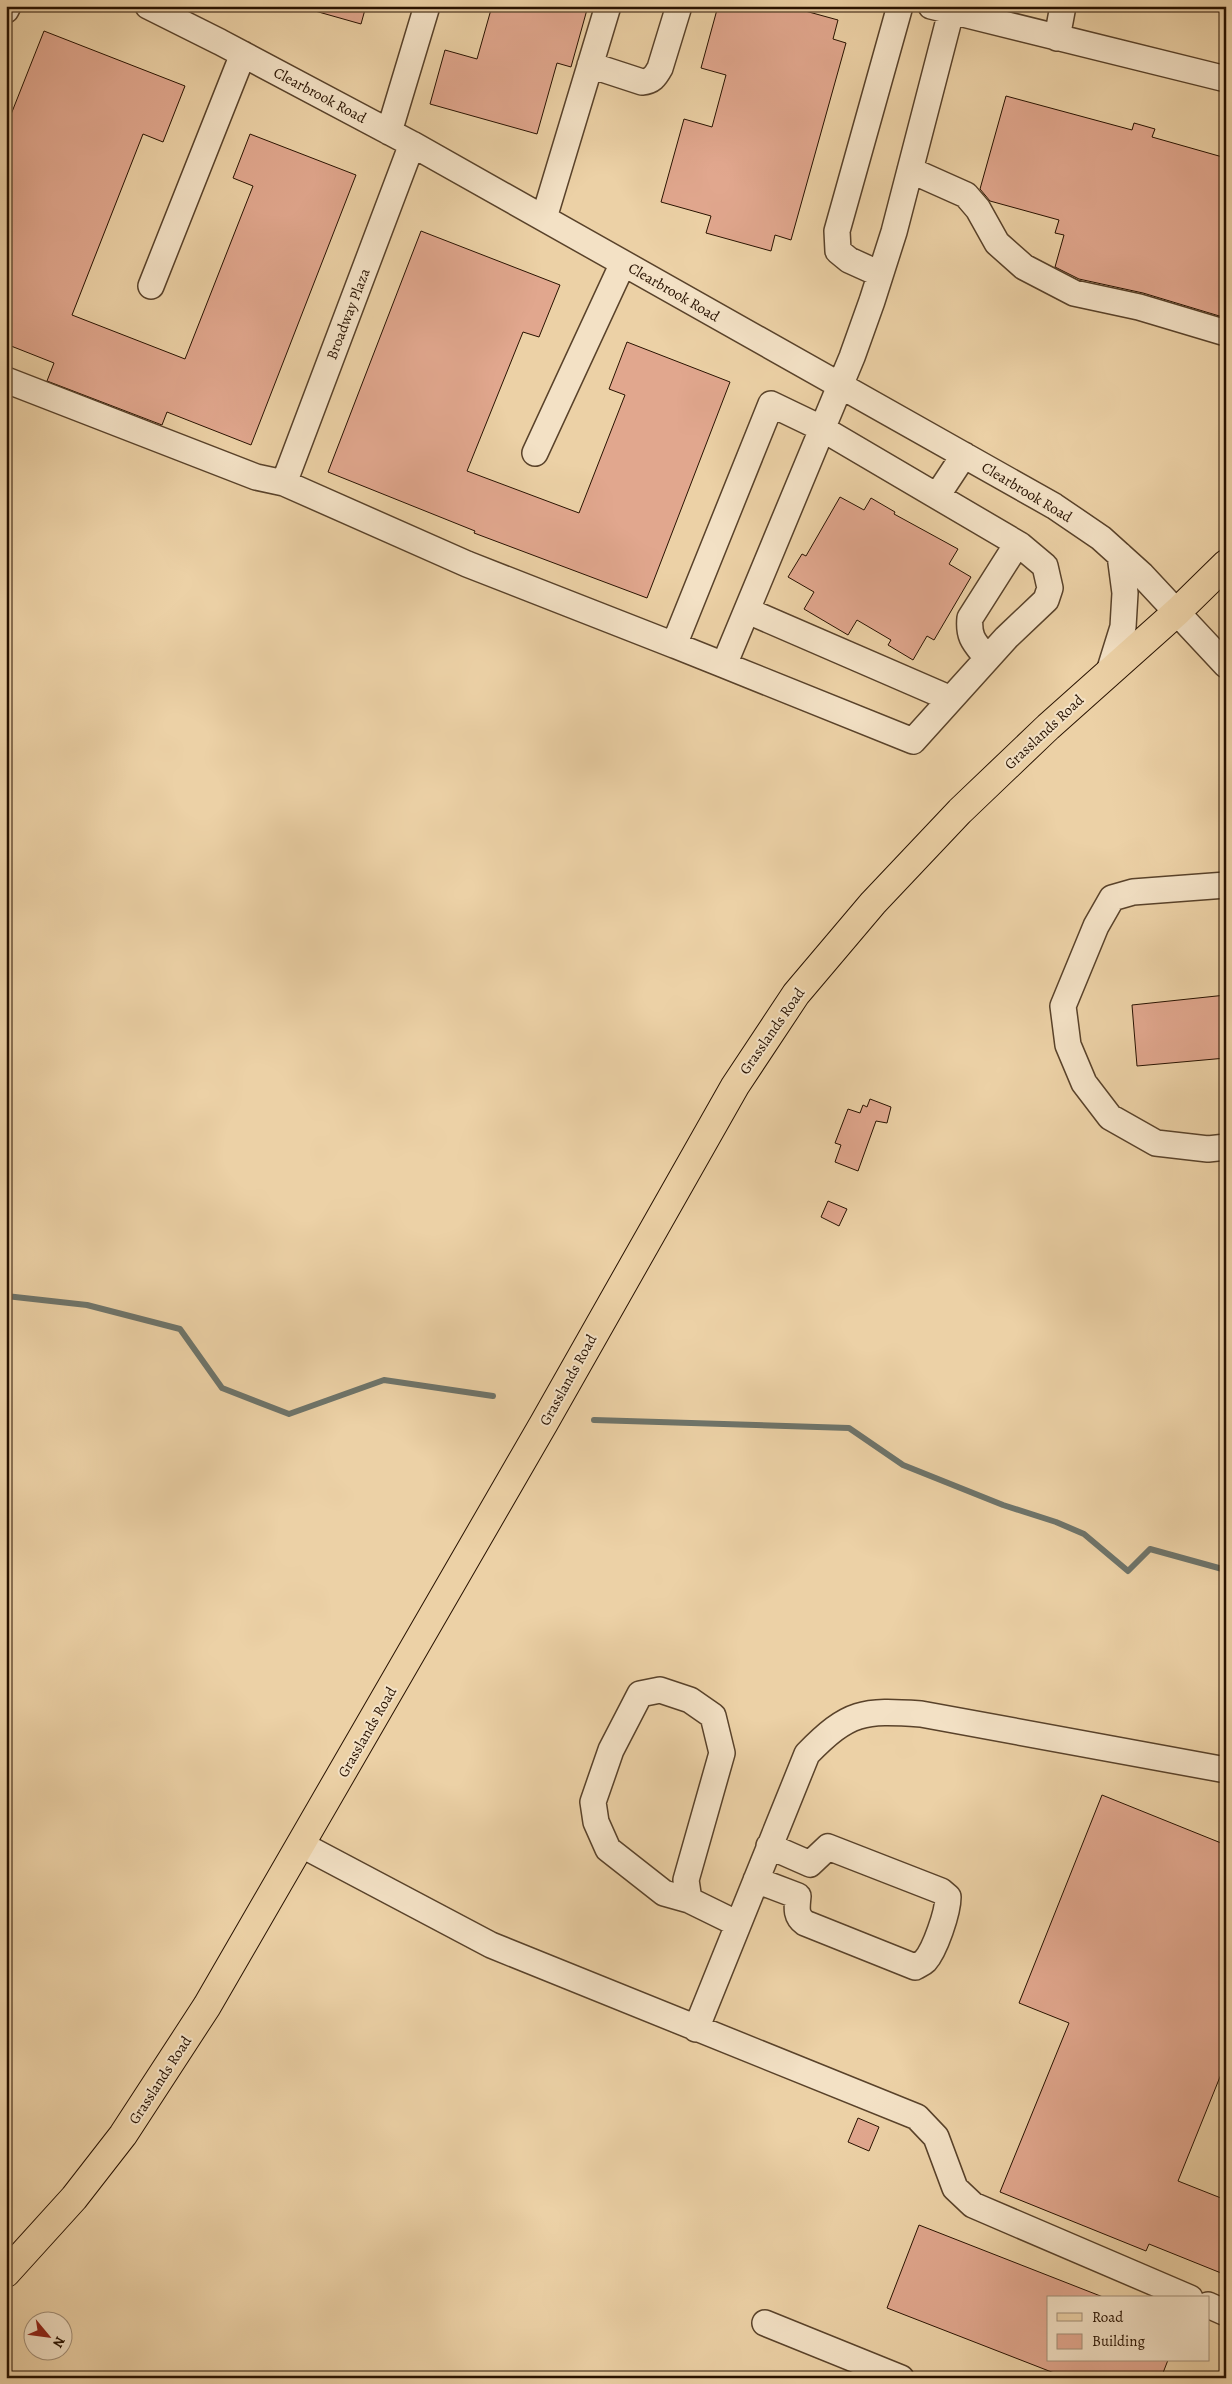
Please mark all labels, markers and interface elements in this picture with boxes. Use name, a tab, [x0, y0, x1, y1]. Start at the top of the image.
street label: Clearbrook Road	[270, 62, 371, 128]
street label: Clearbrook Road	[625, 258, 724, 327]
street label: Broadway Plaza	[321, 265, 375, 363]
street label: Clearbrook Road	[978, 457, 1077, 527]
street label: Grasslands Road	[1000, 689, 1089, 774]
street label: Grasslands Road	[735, 983, 810, 1078]
street label: Grasslands Road	[535, 1330, 602, 1429]
street label: Grasslands Road	[333, 1682, 402, 1781]
street label: Grasslands Road	[124, 2031, 197, 2128]
legend	[1047, 2296, 1210, 2362]
text: Road	[1092, 2307, 1124, 2327]
north arrow	[22, 2312, 72, 2362]
text: Building	[1092, 2331, 1145, 2351]
text: N	[48, 2333, 70, 2351]

